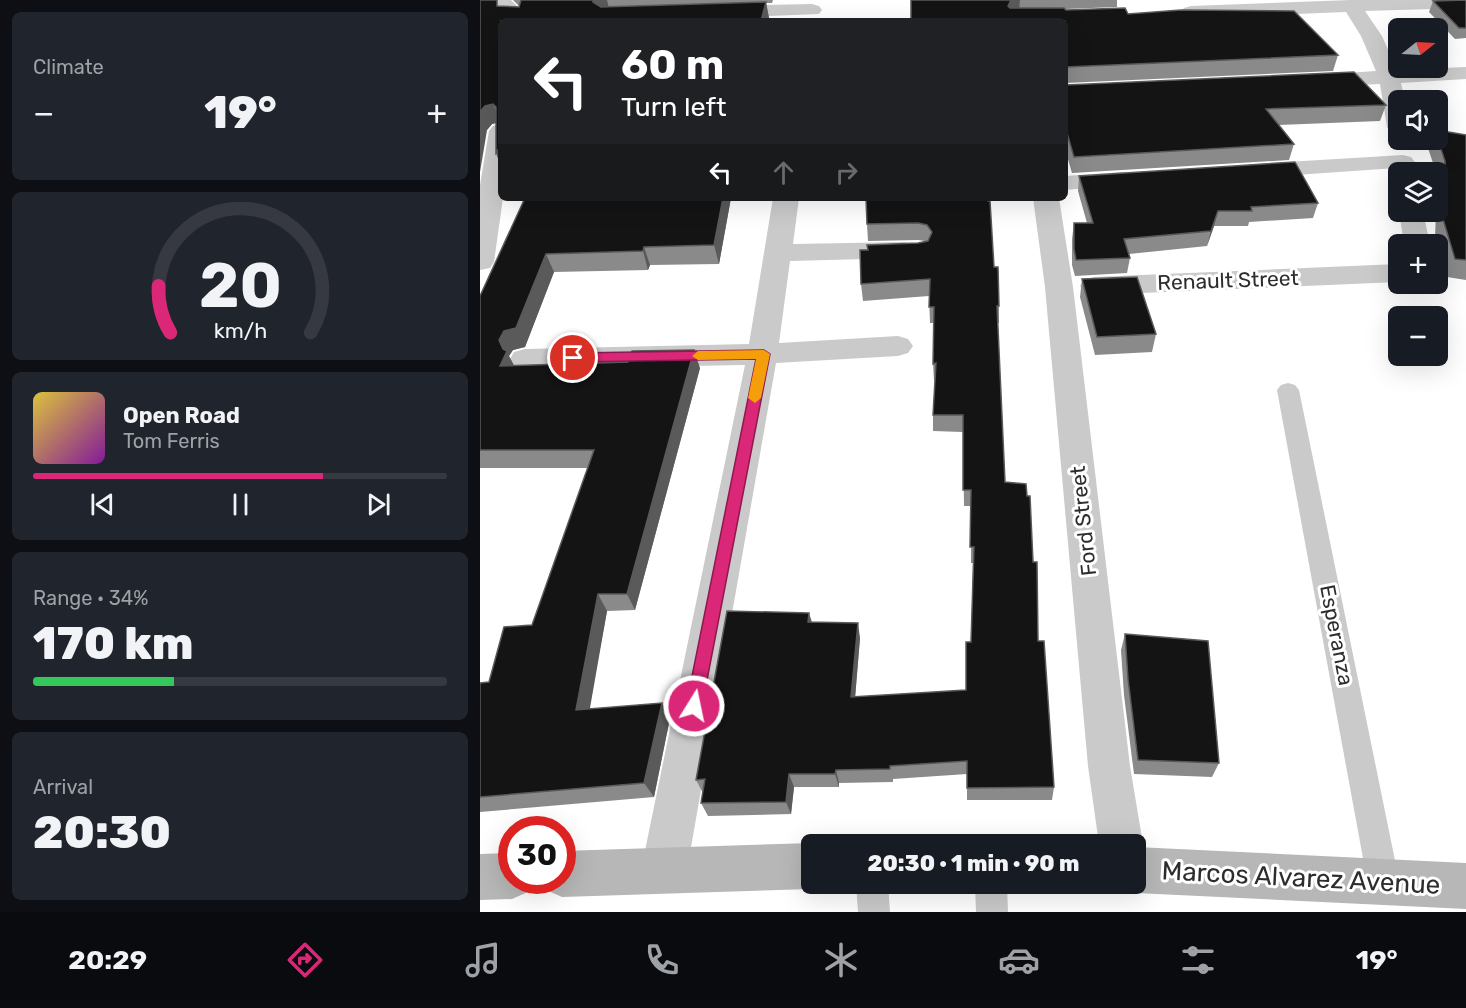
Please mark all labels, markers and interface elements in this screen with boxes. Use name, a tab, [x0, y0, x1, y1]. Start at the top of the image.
north arrow	[1388, 18, 1448, 78]
map controls	[1388, 18, 1448, 366]
text: 60 m	[621, 40, 724, 90]
icon: left	[522, 42, 600, 120]
text: Climate	[33, 55, 104, 79]
text: 19°	[204, 86, 277, 139]
button: sound	[1388, 90, 1448, 150]
text: Turn left	[621, 91, 726, 123]
text: −	[33, 93, 54, 132]
text: +	[426, 93, 447, 132]
icon: left	[704, 156, 737, 189]
icon: ahead	[767, 156, 800, 189]
icon: right	[830, 156, 863, 189]
button: layers	[1388, 162, 1448, 222]
button: +	[1388, 234, 1448, 294]
text: 20	[199, 249, 281, 323]
street label: Renault Street	[1157, 265, 1299, 295]
button: −	[1388, 306, 1448, 366]
text: km/h	[213, 318, 267, 343]
pin	[547, 332, 598, 383]
icon: arrive	[556, 341, 589, 374]
text: Open Road	[123, 402, 240, 429]
text: Tom Ferris	[123, 429, 220, 453]
street label: Ford Street	[1065, 465, 1101, 577]
icon: previous	[86, 488, 119, 521]
icon: pause	[224, 488, 257, 521]
icon: next	[362, 488, 395, 521]
street label: Esperanza	[1315, 582, 1359, 688]
text: Range · 34%	[33, 586, 148, 610]
text: 170 km	[33, 617, 193, 670]
position arrow	[662, 674, 726, 738]
text: Arrival	[33, 775, 93, 799]
text: 20:30	[33, 806, 171, 859]
speed limit sign: 30	[498, 816, 576, 894]
text: 20:30 · 1 min · 90 m	[868, 850, 1079, 877]
street label: Marcos Alvarez Avenue	[1161, 855, 1441, 901]
icon: directions	[284, 939, 326, 981]
icon: music	[462, 939, 504, 981]
icon: phone	[641, 939, 683, 981]
icon: climate	[820, 939, 862, 981]
icon: car	[998, 939, 1040, 981]
icon: filters	[1177, 939, 1219, 981]
text: 20:29	[68, 944, 147, 976]
text: 19°	[1356, 944, 1398, 976]

